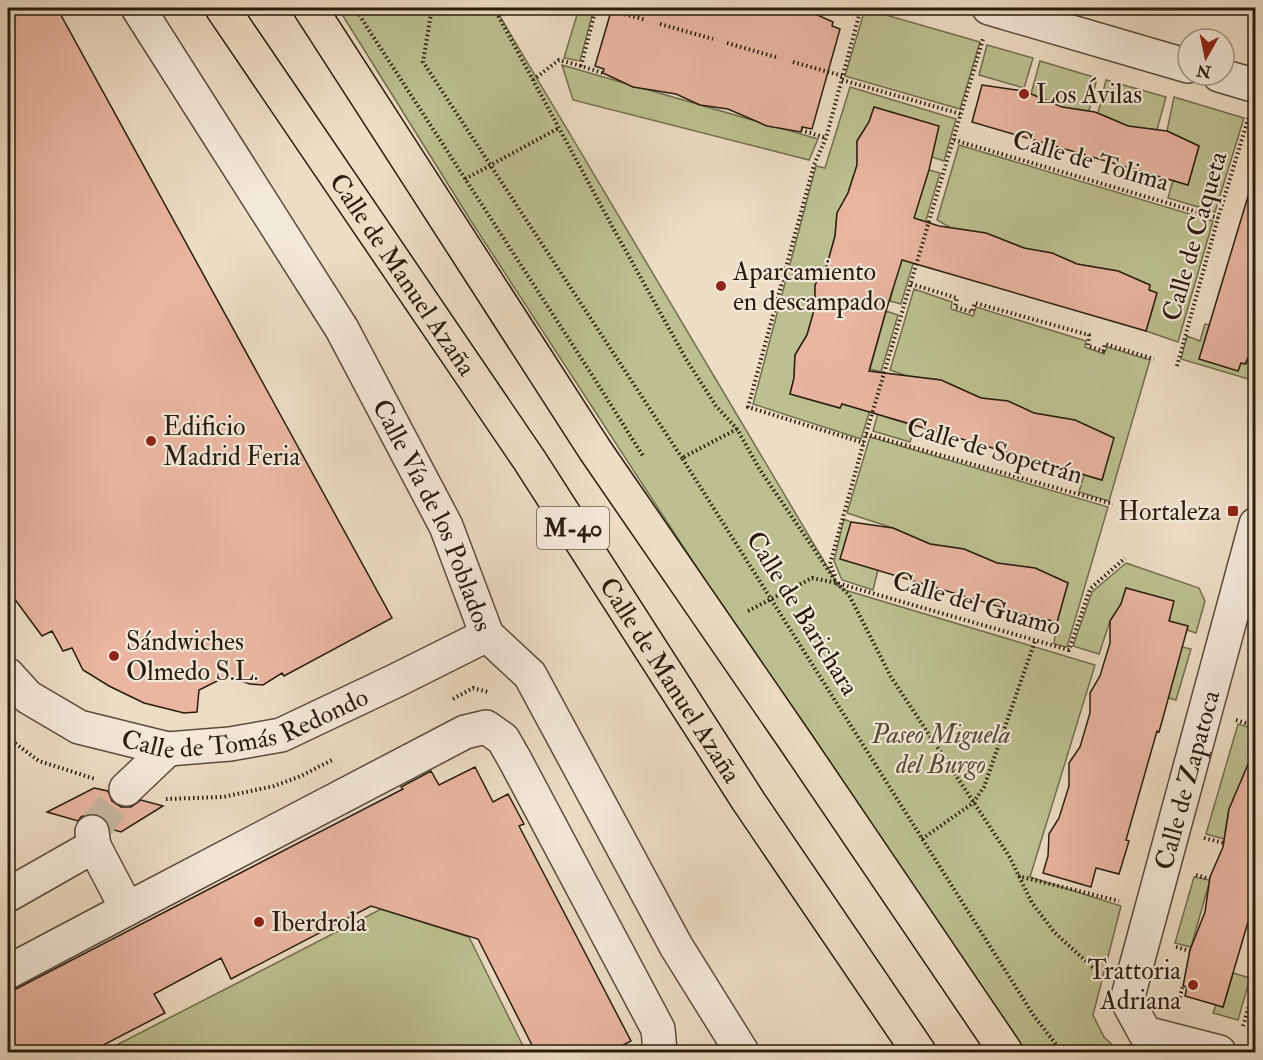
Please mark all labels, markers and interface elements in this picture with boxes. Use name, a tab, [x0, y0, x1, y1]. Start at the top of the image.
north arrow	[1176, 27, 1236, 87]
text: N	[1195, 60, 1213, 82]
place label: Los Ávilas	[1036, 77, 1142, 111]
marker: Los Ávilas	[1017, 87, 1031, 101]
street label: Calle de Tolima	[1009, 123, 1173, 199]
street label: Calle de Caqueta	[1155, 147, 1235, 325]
street label: Calle de Manuel Azaña	[322, 168, 482, 382]
place label: Aparcamiento en descampado	[732, 256, 886, 319]
marker: Aparcamiento en descampado	[714, 279, 728, 293]
street label: Calle Vía de los Poblados	[365, 394, 499, 636]
place label: Edificio Madrid Feria	[163, 411, 300, 473]
street label: Calle de Sopetrán	[903, 411, 1086, 492]
marker: Edificio Madrid Feria	[144, 434, 158, 448]
place label: Hortaleza	[1118, 496, 1221, 528]
marker: Hortaleza	[1226, 504, 1240, 518]
road number: M-40	[537, 507, 609, 549]
street label: Calle de Barichara	[739, 525, 866, 702]
street label: Calle del Guamo	[889, 565, 1065, 643]
street label: Calle de Manuel Azaña	[592, 572, 748, 789]
place label: Sándwiches Olmedo S.L.	[126, 626, 259, 688]
marker: Sándwiches Olmedo S.L.	[107, 649, 121, 663]
street label: Calle de Tomás Redondo	[118, 681, 373, 766]
street label: Calle de Zapatoca	[1148, 687, 1227, 873]
park label: Paseo Miguela del Burgo	[870, 719, 1011, 781]
place label: Iberdrola	[271, 907, 367, 939]
marker: Iberdrola	[252, 915, 266, 929]
place label: Trattoria Adriana	[1088, 955, 1181, 1017]
marker: Trattoria Adriana	[1186, 978, 1200, 992]

